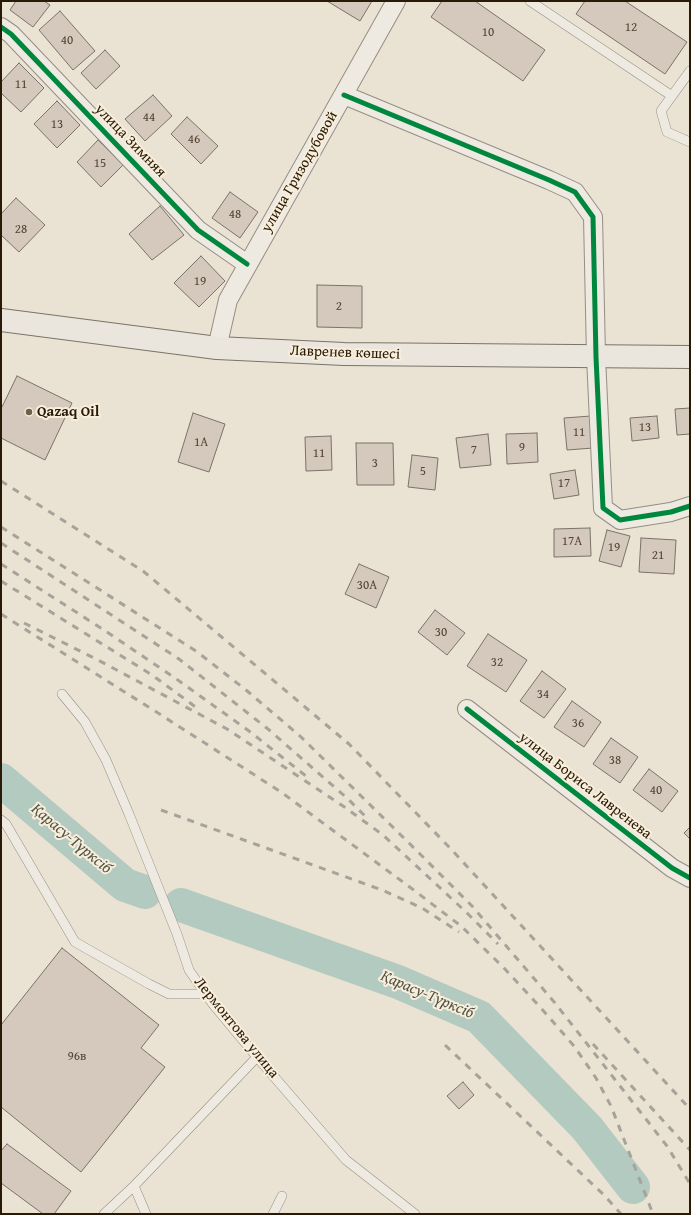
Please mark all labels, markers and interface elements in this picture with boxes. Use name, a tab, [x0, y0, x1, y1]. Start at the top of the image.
house number: 12	[625, 20, 637, 36]
house number: 10	[482, 25, 494, 41]
house number: 40	[61, 33, 73, 49]
house number: 11	[15, 77, 27, 93]
street label: улица Зимняя	[91, 101, 169, 181]
street label: улица Гризодубовой	[258, 108, 342, 236]
house number: 44	[143, 110, 155, 126]
house number: 13	[51, 117, 63, 133]
house number: 46	[188, 132, 200, 148]
house number: 15	[94, 156, 106, 172]
house number: 48	[229, 207, 241, 223]
house number: 28	[15, 222, 27, 238]
house number: 19	[194, 274, 206, 290]
house number: 2	[336, 299, 342, 315]
street label: Лавренев көшесі	[290, 342, 400, 364]
place label: Qazaq Oil	[37, 403, 99, 421]
marker: Qazaq Oil	[24, 407, 34, 417]
house number: 13	[639, 420, 651, 436]
house number: 11	[573, 425, 585, 441]
house number: 1А	[194, 435, 208, 451]
house number: 9	[519, 440, 525, 456]
house number: 7	[471, 443, 477, 459]
house number: 11	[313, 446, 325, 462]
house number: 3	[372, 456, 378, 472]
house number: 5	[420, 464, 426, 480]
house number: 17	[558, 476, 570, 492]
house number: 17А	[562, 534, 582, 550]
house number: 19	[608, 540, 620, 556]
house number: 21	[652, 548, 664, 564]
house number: 30А	[357, 578, 377, 594]
house number: 30	[435, 625, 447, 641]
house number: 32	[491, 655, 503, 671]
house number: 34	[537, 687, 549, 703]
house number: 36	[572, 716, 584, 732]
street label: улица Бориса Лавренева	[515, 729, 655, 843]
house number: 38	[609, 753, 621, 769]
house number: 40	[650, 783, 662, 799]
water label: Қарасу-Түрксіб	[27, 800, 115, 878]
water label: Қарасу-Түрксіб	[378, 967, 476, 1023]
street label: Лермонтова улица	[190, 974, 282, 1082]
house number: 96в	[68, 1049, 86, 1065]

